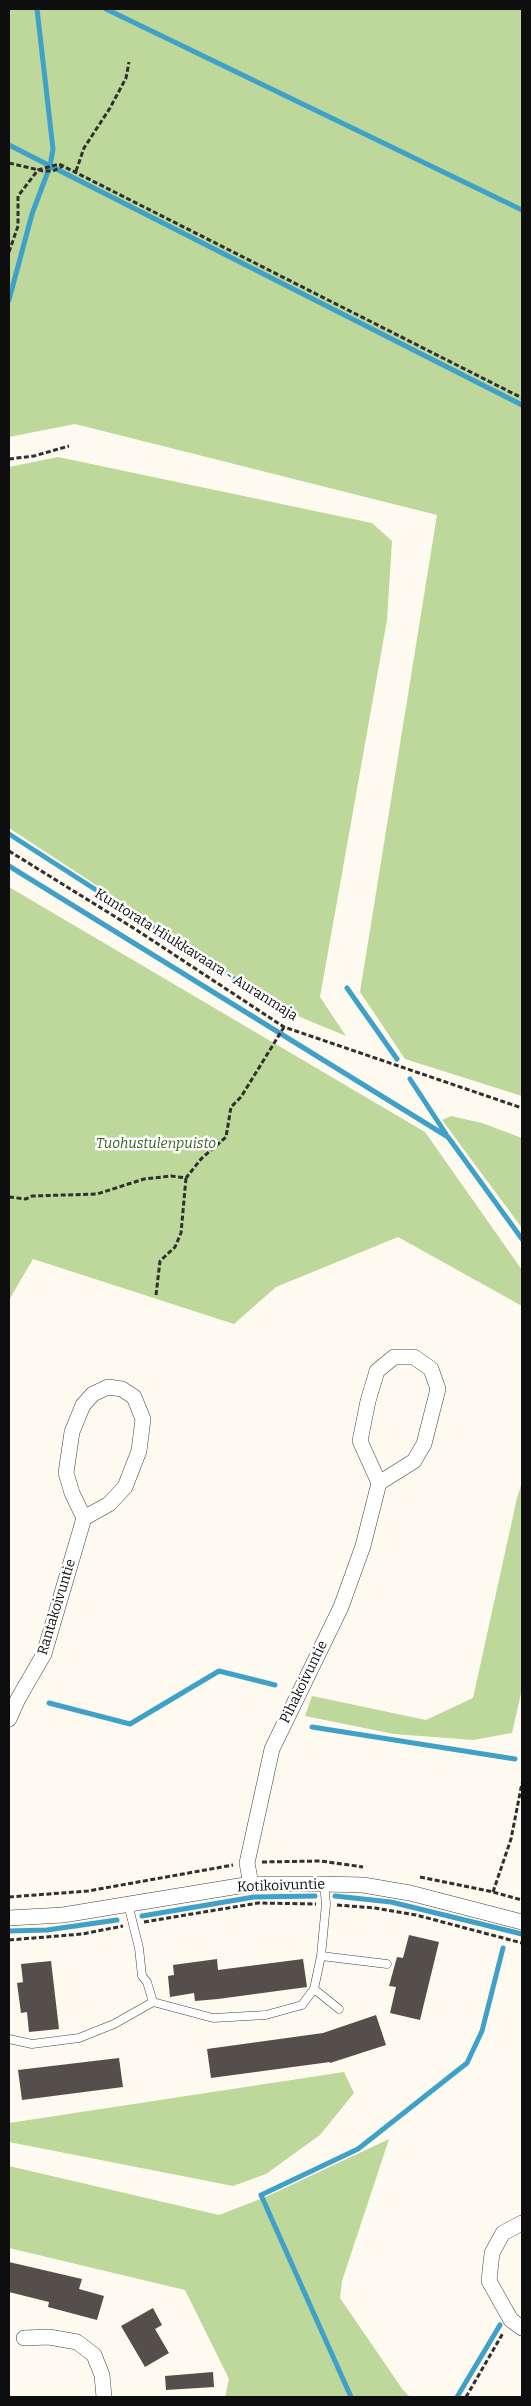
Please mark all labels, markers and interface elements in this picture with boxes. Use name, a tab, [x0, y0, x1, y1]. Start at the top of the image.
street label: Kuntorata Hiukkavaara - Auranmaja	[91, 885, 301, 1025]
park label: Tuohustulenpuisto	[96, 1136, 216, 1152]
street label: Rantakoivuntie	[34, 1557, 80, 1657]
street label: Pihakoivuntie	[277, 1638, 331, 1726]
street label: Kotikoivuntie	[237, 1876, 325, 1896]

